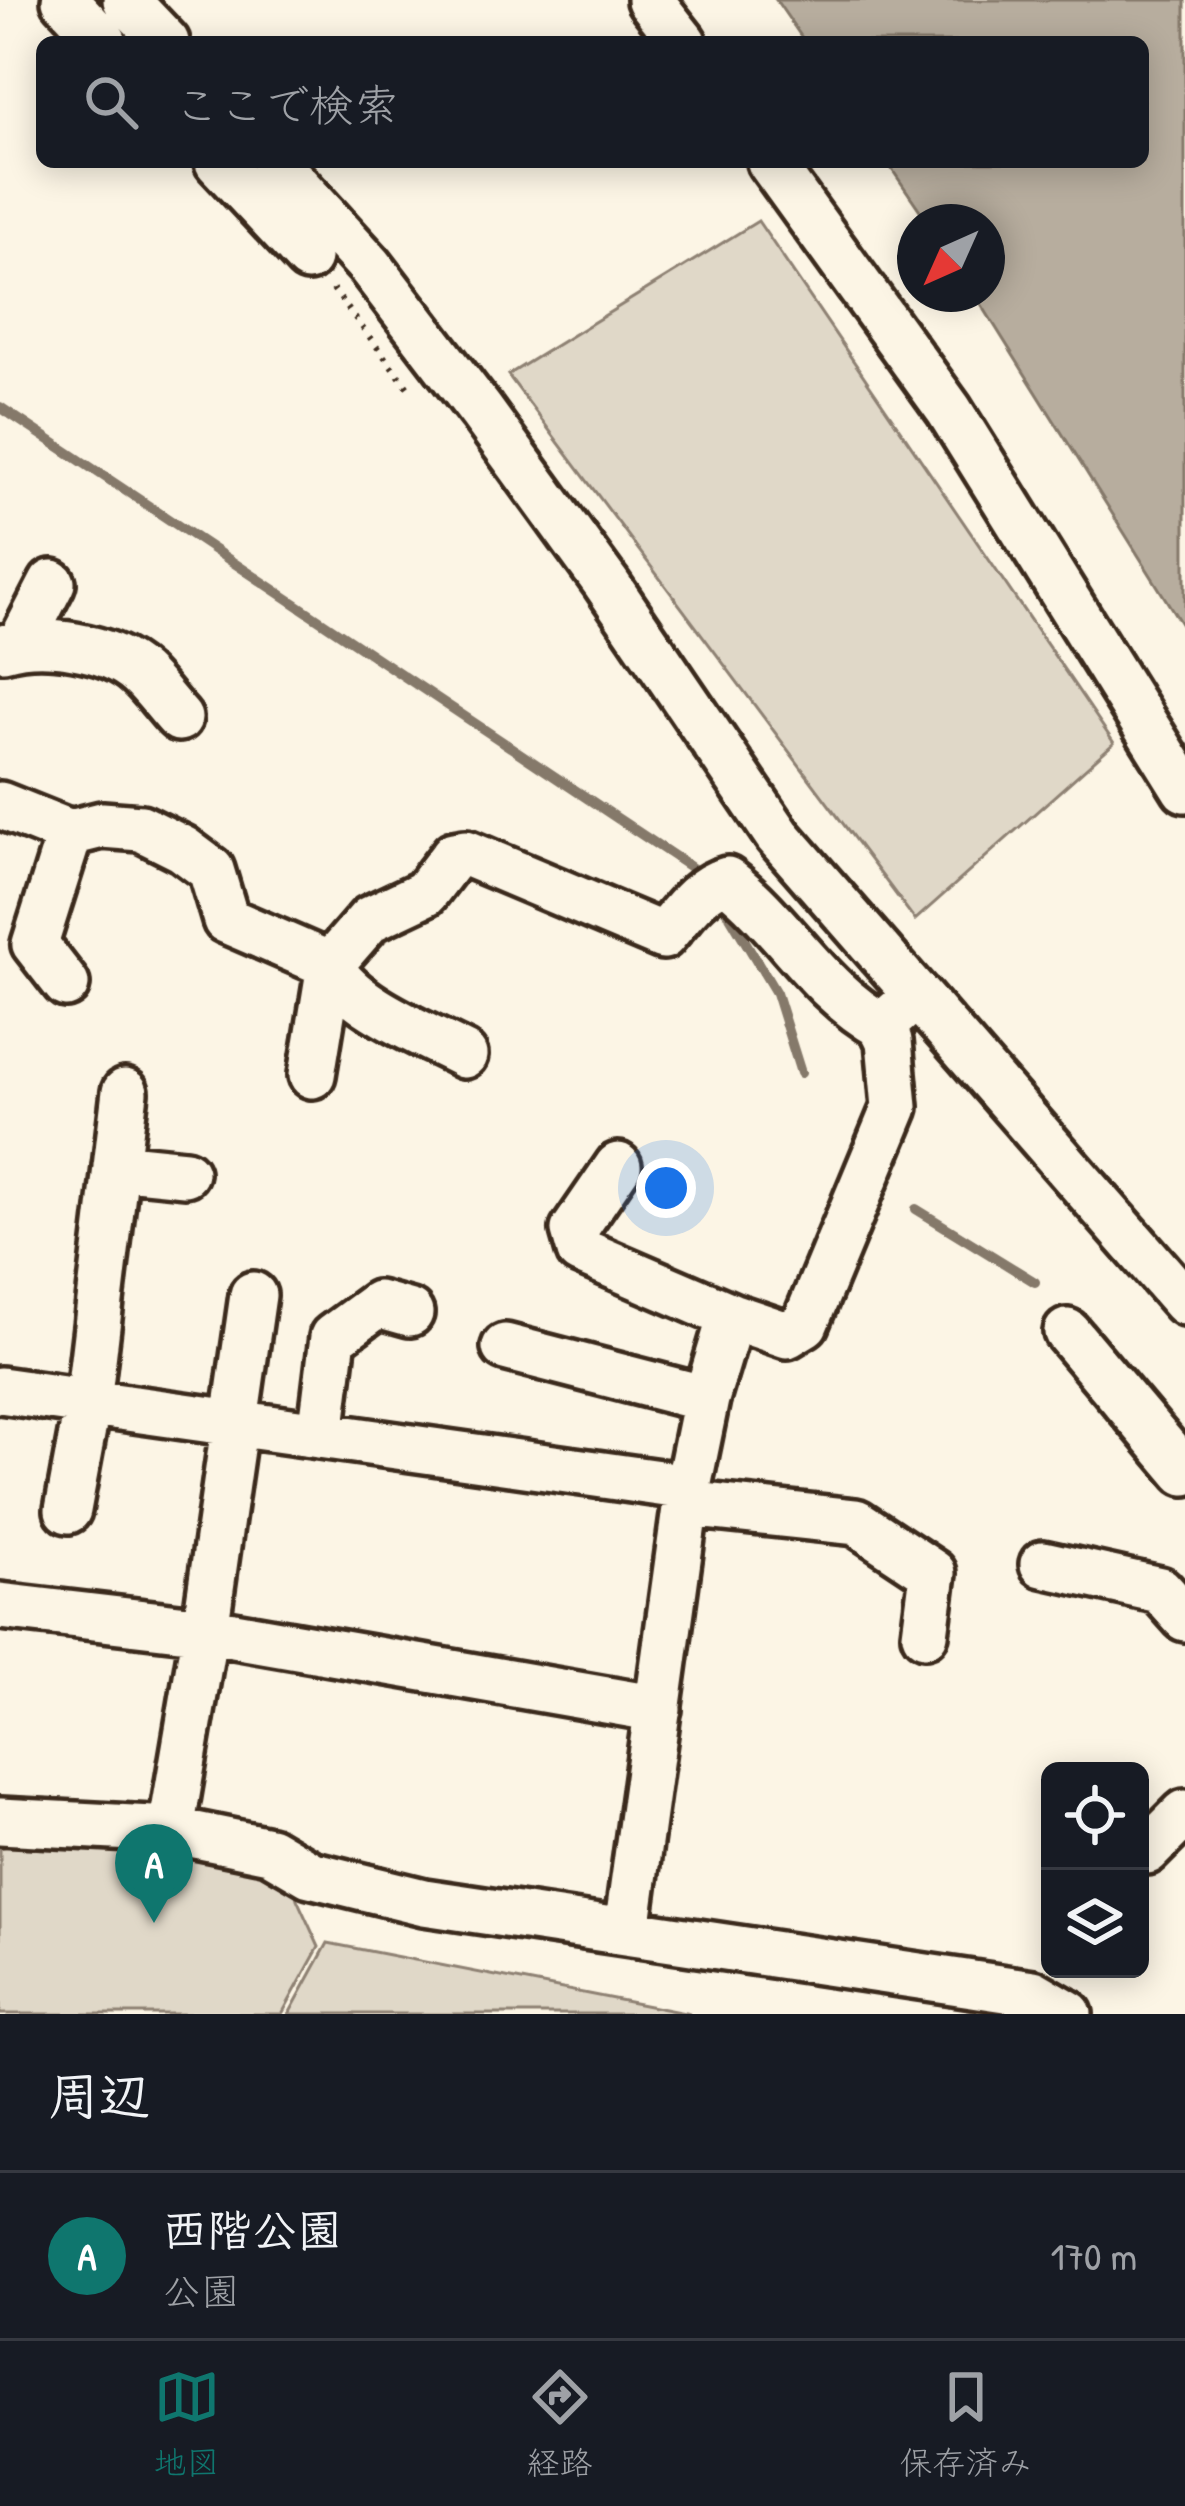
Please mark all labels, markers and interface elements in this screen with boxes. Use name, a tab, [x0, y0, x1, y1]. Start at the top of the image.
search box	[36, 36, 1149, 168]
icon: search	[78, 69, 144, 135]
text: ここで検索	[174, 74, 399, 135]
north arrow	[897, 204, 1005, 312]
your location	[636, 1158, 696, 1218]
map controls	[1041, 1762, 1149, 1978]
button: locate	[1041, 1762, 1149, 1870]
pin: A	[115, 1824, 193, 1923]
button: layers	[1041, 1870, 1149, 1978]
text: 周辺	[48, 2061, 150, 2130]
text: 西階公園	[162, 2199, 342, 2260]
text: A	[77, 2229, 97, 2282]
text: 170 m	[1051, 2229, 1137, 2282]
text: 公園	[162, 2264, 240, 2317]
tab: 地図	[154, 2364, 220, 2484]
tab: 経路	[527, 2364, 593, 2484]
tab: 保存済み	[900, 2364, 1032, 2484]

